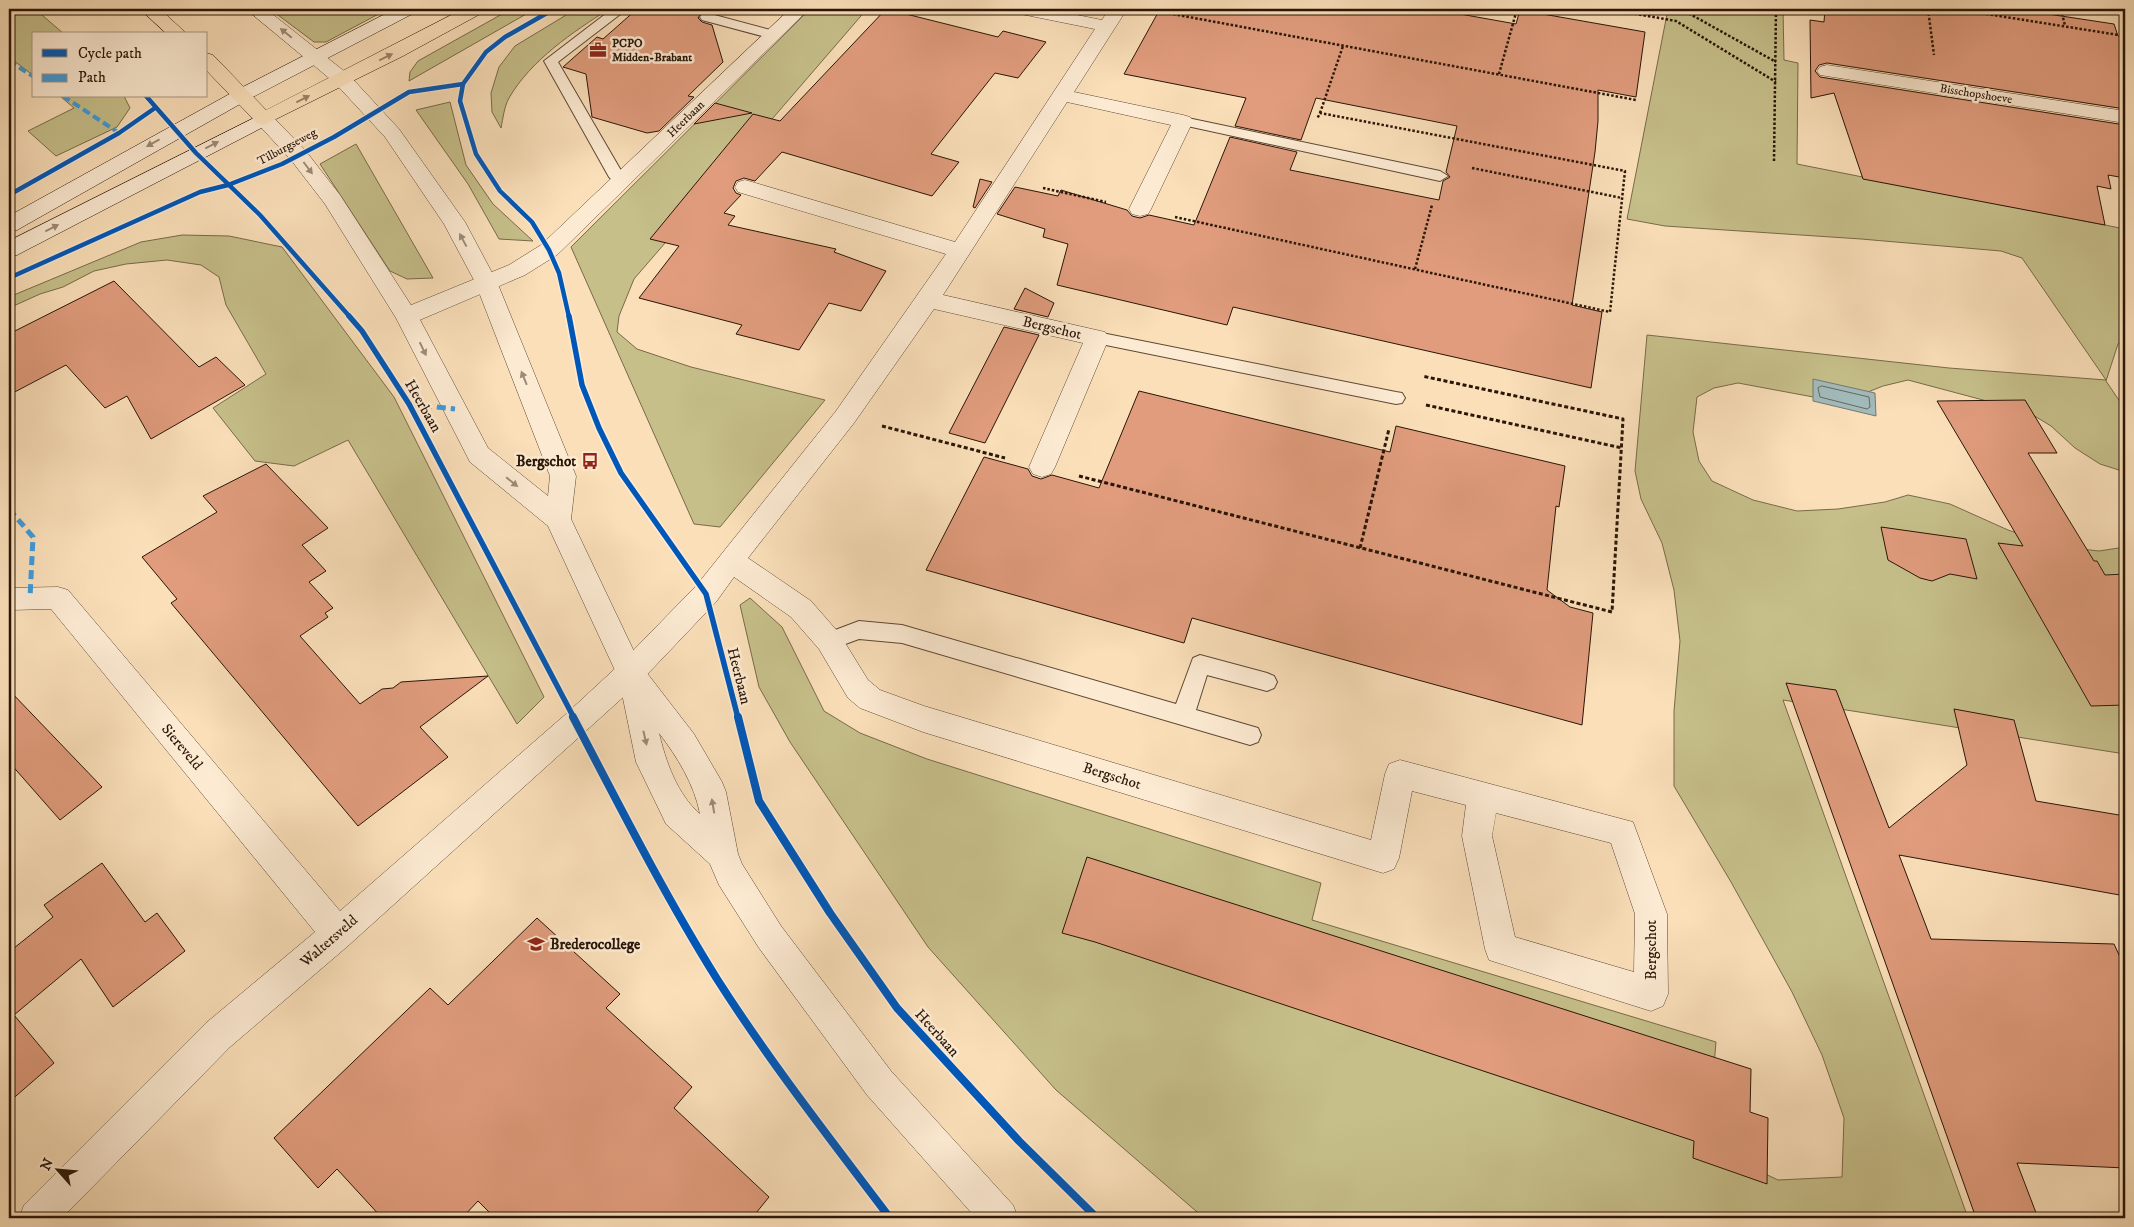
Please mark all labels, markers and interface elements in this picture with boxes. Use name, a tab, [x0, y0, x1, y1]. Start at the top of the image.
one-way arrow	[279, 28, 292, 39]
legend	[32, 32, 208, 98]
place label: PCPO Midden-Brabant	[612, 36, 692, 65]
office icon: PCPO Midden-Brabant	[588, 40, 608, 60]
text: Cycle path	[78, 44, 142, 63]
one-way arrow	[379, 53, 393, 61]
text: Path	[78, 68, 106, 87]
street label: Bisschopshoeve	[1939, 81, 2013, 107]
one-way arrow	[296, 95, 310, 103]
street label: Heerbaan	[664, 97, 708, 141]
street label: Tilburgseweg	[255, 125, 319, 169]
one-way arrow	[146, 139, 160, 148]
one-way arrow	[205, 141, 219, 149]
one-way arrow	[303, 161, 313, 175]
one-way arrow	[45, 224, 59, 232]
one-way arrow	[459, 232, 467, 247]
street label: Bergschot	[1021, 312, 1084, 344]
one-way arrow	[419, 342, 427, 357]
one-way arrow	[520, 370, 528, 385]
street label: Heerbaan	[400, 376, 446, 436]
bus stop icon: Bergschot	[580, 451, 600, 471]
place label: Bergschot	[516, 452, 576, 471]
one-way arrow	[505, 477, 518, 488]
street label: Heerbaan	[723, 646, 755, 707]
street label: Siereveld	[157, 720, 207, 774]
one-way arrow	[641, 730, 649, 745]
street label: Bergschot	[1081, 758, 1144, 794]
one-way arrow	[709, 797, 717, 813]
street label: Waltersveld	[296, 911, 362, 972]
street label: Bergschot	[1642, 920, 1661, 980]
school or university icon: Brederocollege	[526, 934, 546, 954]
place label: Brederocollege	[550, 935, 641, 954]
street label: Heerbaan	[911, 1005, 964, 1061]
north arrow	[32, 1144, 82, 1194]
text: N	[37, 1155, 58, 1174]

